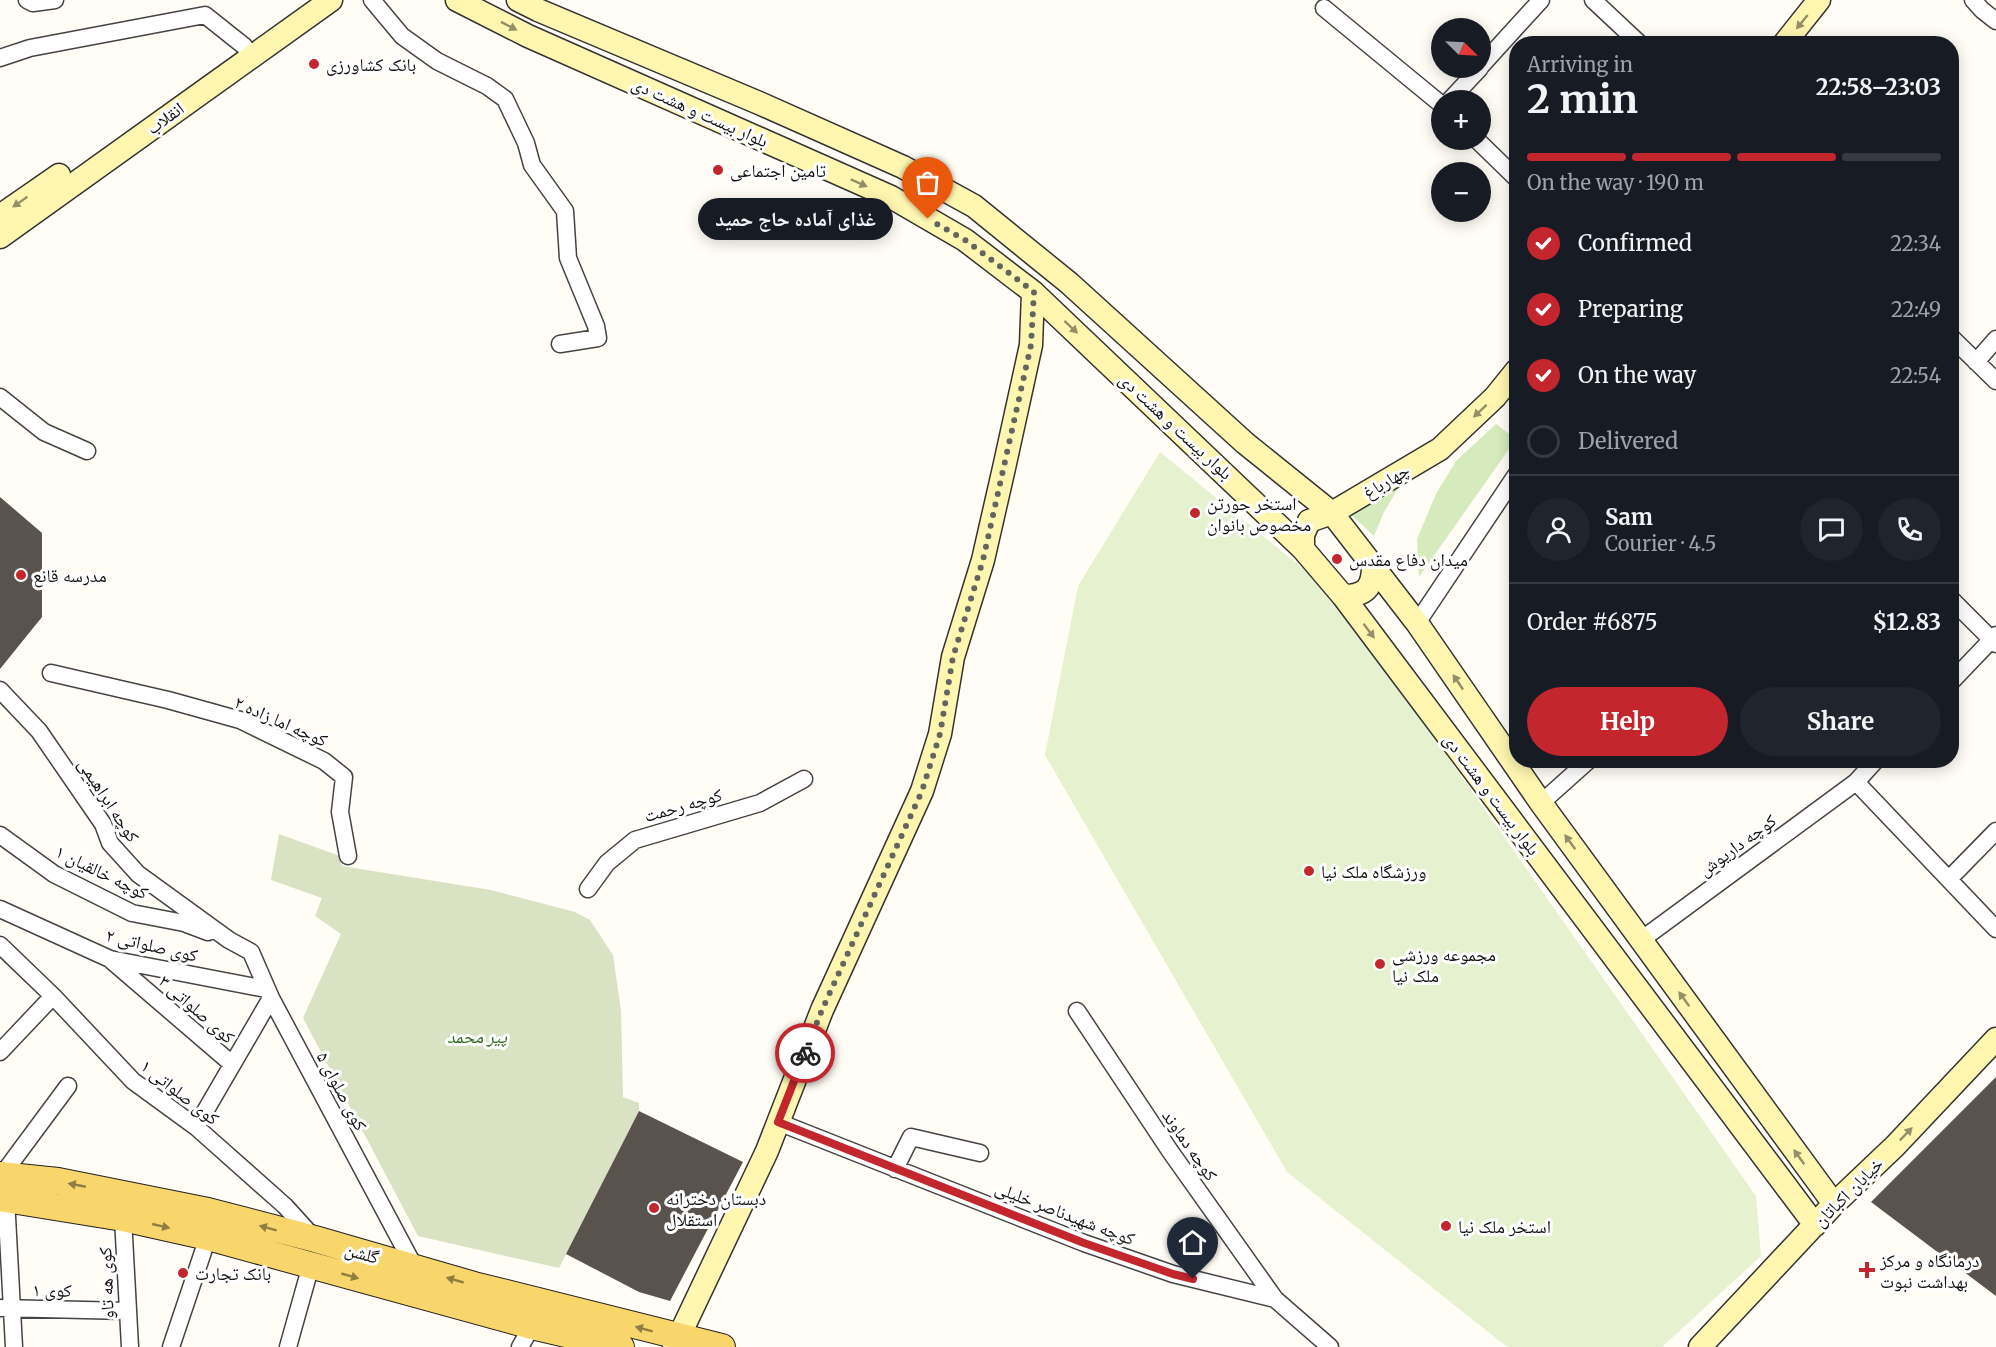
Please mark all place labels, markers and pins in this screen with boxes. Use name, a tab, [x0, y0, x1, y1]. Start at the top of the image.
place label: بانک کشاورزی	[326, 53, 416, 76]
marker: بانک کشاورزی	[307, 57, 321, 71]
pin	[902, 157, 953, 219]
place label: تامین اجتماعی	[730, 159, 826, 182]
marker: تامین اجتماعی	[711, 163, 725, 177]
callout: غذای آماده حاج حمید	[697, 198, 892, 240]
place label: استخر حورتن مخصوص بانوان	[1207, 492, 1311, 536]
marker: استخر حورتن مخصوص بانوان	[1188, 506, 1202, 520]
place label: میدان دفاع مقدس	[1349, 548, 1468, 571]
marker: میدان دفاع مقدس	[1330, 552, 1344, 566]
place label: مدرسه قانع	[33, 564, 107, 588]
marker: مدرسه قانع	[14, 568, 28, 582]
place label: ورزشگاه ملک نیا	[1321, 860, 1426, 883]
marker: ورزشگاه ملک نیا	[1302, 864, 1316, 878]
place label: مجموعه ورزشی ملک نیا	[1392, 943, 1496, 987]
marker: مجموعه ورزشی ملک نیا	[1373, 957, 1387, 971]
place label: دبستان دخترانه استقلال	[666, 1187, 766, 1231]
marker: دبستان دخترانه استقلال	[647, 1201, 661, 1215]
place label: استخر ملک نیا	[1458, 1215, 1551, 1238]
pin	[1167, 1217, 1218, 1279]
marker: استخر ملک نیا	[1439, 1219, 1453, 1233]
place label: درمانگاه و مرکز بهداشت نبوت	[1879, 1249, 1979, 1293]
marker: درمانگاه و مرکز بهداشت نبوت	[1858, 1261, 1876, 1279]
place label: بانک تجارت	[195, 1262, 271, 1285]
marker: بانک تجارت	[176, 1266, 190, 1280]

